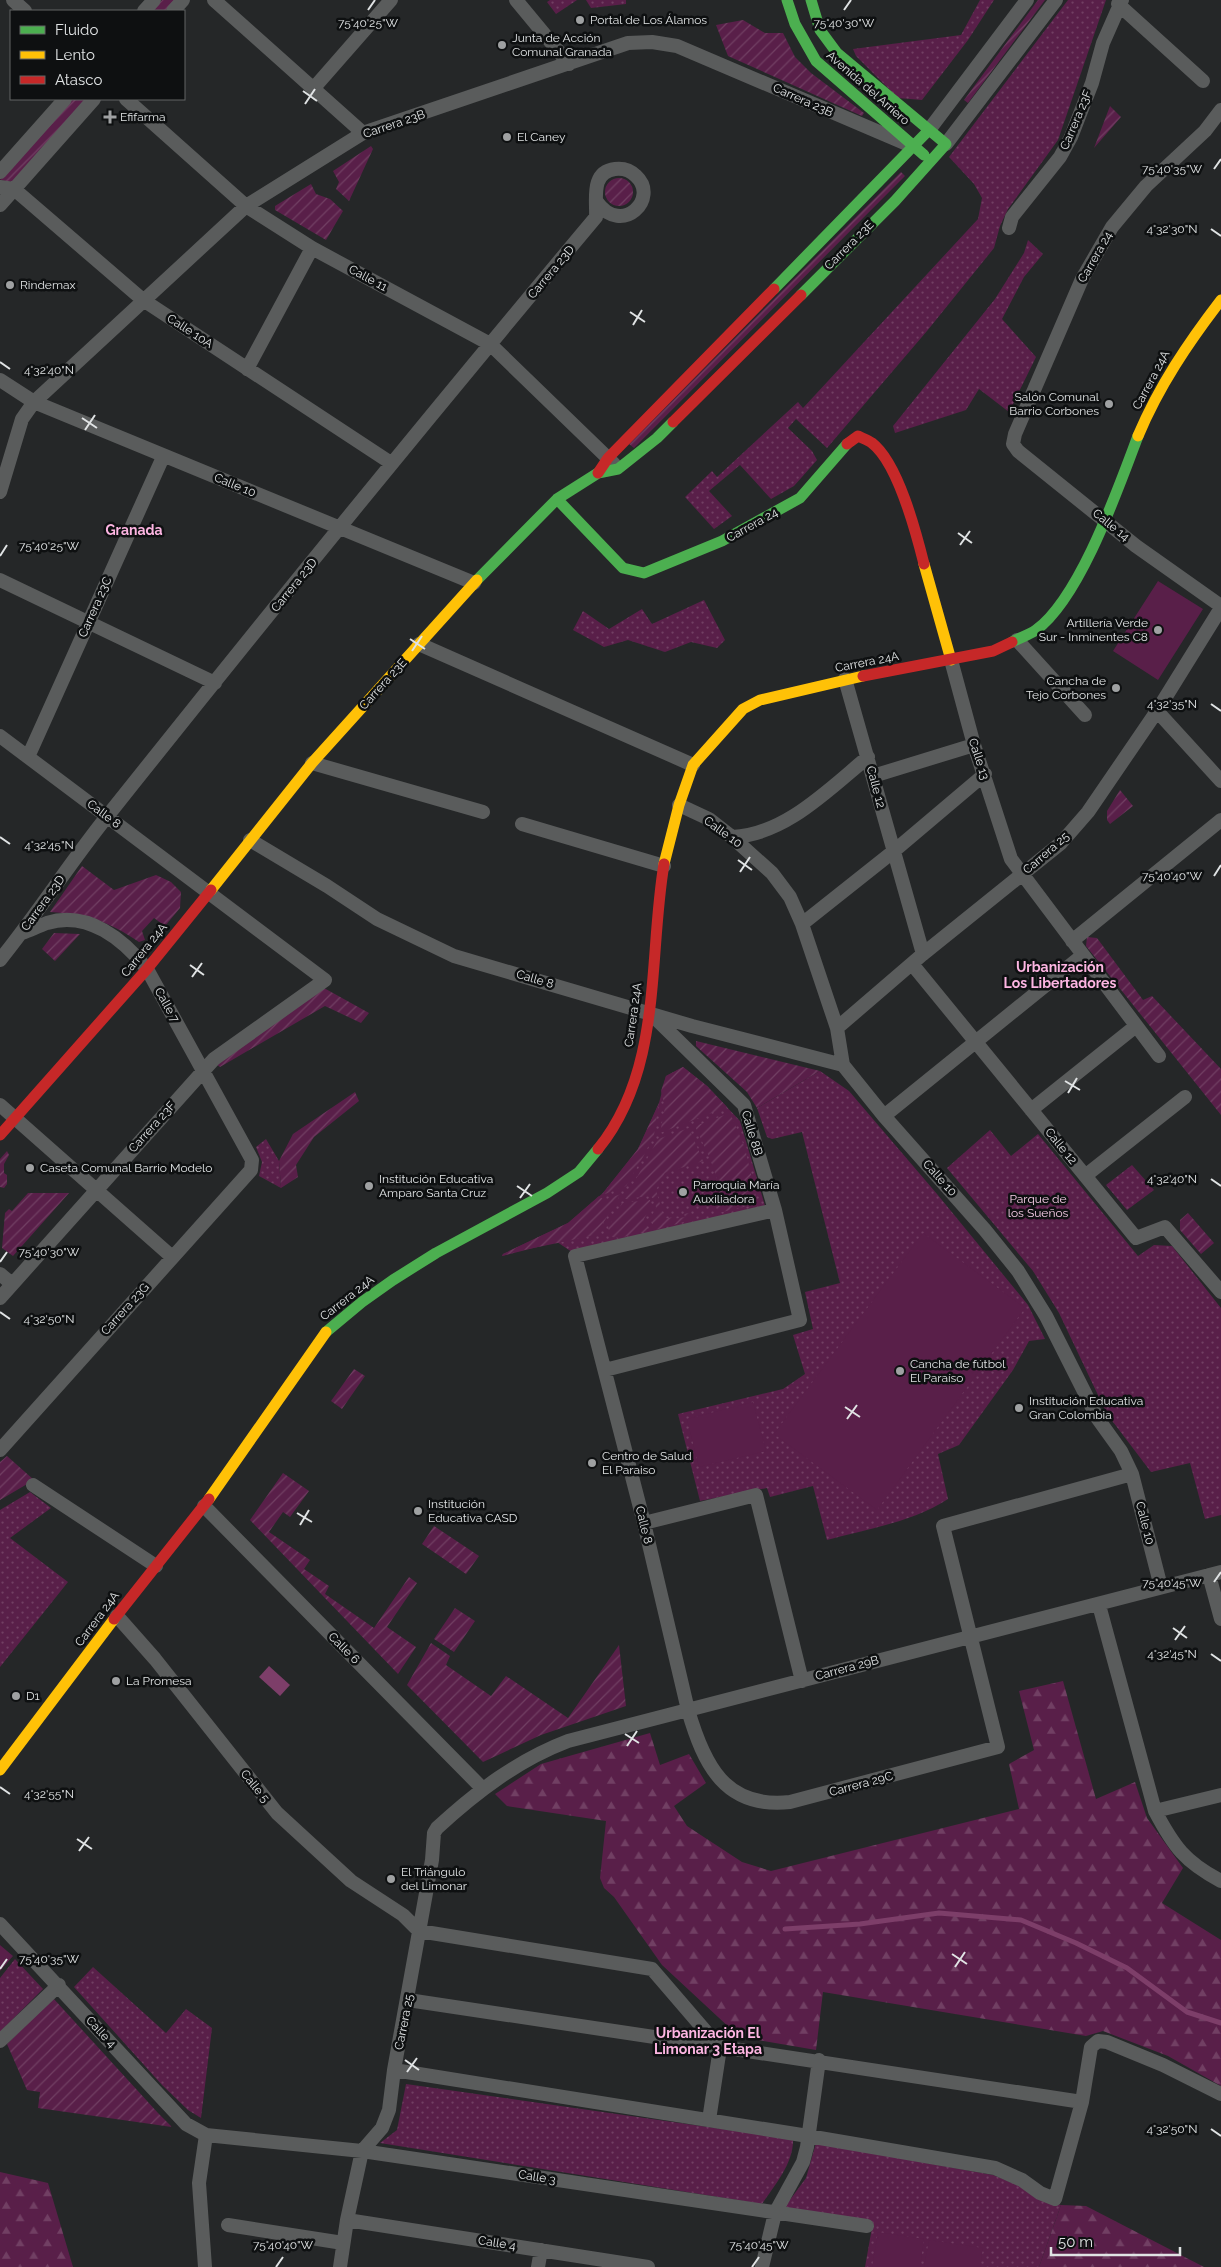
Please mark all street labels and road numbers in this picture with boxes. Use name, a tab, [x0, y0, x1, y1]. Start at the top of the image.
street label: Avenida del Arriero	[824, 48, 912, 128]
street label: Carrera 23B	[771, 80, 835, 120]
street label: Carrera 23F	[1057, 88, 1095, 152]
street label: Carrera 23B	[361, 107, 427, 141]
street label: Carrera 23E	[821, 217, 877, 273]
street label: Carrera 24	[1075, 229, 1115, 285]
street label: Carrera 23D	[525, 242, 578, 301]
street label: Calle 11	[346, 262, 390, 294]
street label: Calle 10A	[164, 311, 216, 351]
street label: Carrera 24A	[1130, 348, 1172, 412]
street label: Calle 10	[212, 470, 258, 500]
street label: Carrera 24	[724, 505, 781, 545]
street label: Calle 14	[1090, 506, 1132, 544]
street label: Carrera 23D	[268, 555, 320, 615]
street label: Carrera 23C	[75, 575, 115, 639]
street label: Carrera 24A	[834, 649, 900, 675]
street label: Carrera 23E	[356, 656, 410, 712]
street label: Calle 13	[966, 736, 992, 782]
street label: Calle 12	[864, 765, 888, 809]
street label: Calle 8	[84, 797, 124, 831]
street label: Calle 10	[701, 813, 745, 851]
street label: Carrera 25	[1020, 829, 1072, 877]
street label: Carrera 23D	[18, 872, 68, 933]
street label: Carrera 24A	[118, 920, 170, 980]
street label: Calle 8	[515, 967, 555, 991]
street label: Carrera 24A	[622, 982, 644, 1048]
street label: Calle 7	[152, 985, 183, 1025]
street label: Carrera 23F	[126, 1099, 178, 1155]
street label: Calle 8B	[739, 1109, 765, 1157]
street label: Calle 12	[1042, 1125, 1080, 1167]
street label: Calle 10	[920, 1157, 960, 1199]
street label: Carrera 24A	[317, 1273, 377, 1323]
street label: Carrera 23G	[98, 1280, 152, 1338]
street label: Calle 10	[1133, 1500, 1157, 1546]
street label: Calle 8	[633, 1505, 655, 1545]
street label: Carrera 24A	[72, 1589, 122, 1649]
street label: Calle 6	[325, 1629, 363, 1667]
street label: Carrera 29B	[814, 1653, 880, 1683]
street label: Calle 5	[238, 1767, 273, 1806]
street label: Carrera 29C	[828, 1769, 894, 1799]
street label: Carrera 25	[392, 1992, 416, 2051]
street label: Calle 4	[83, 2013, 119, 2051]
street label: Calle 3	[517, 2167, 557, 2187]
street label: Calle 4	[477, 2233, 517, 2253]

